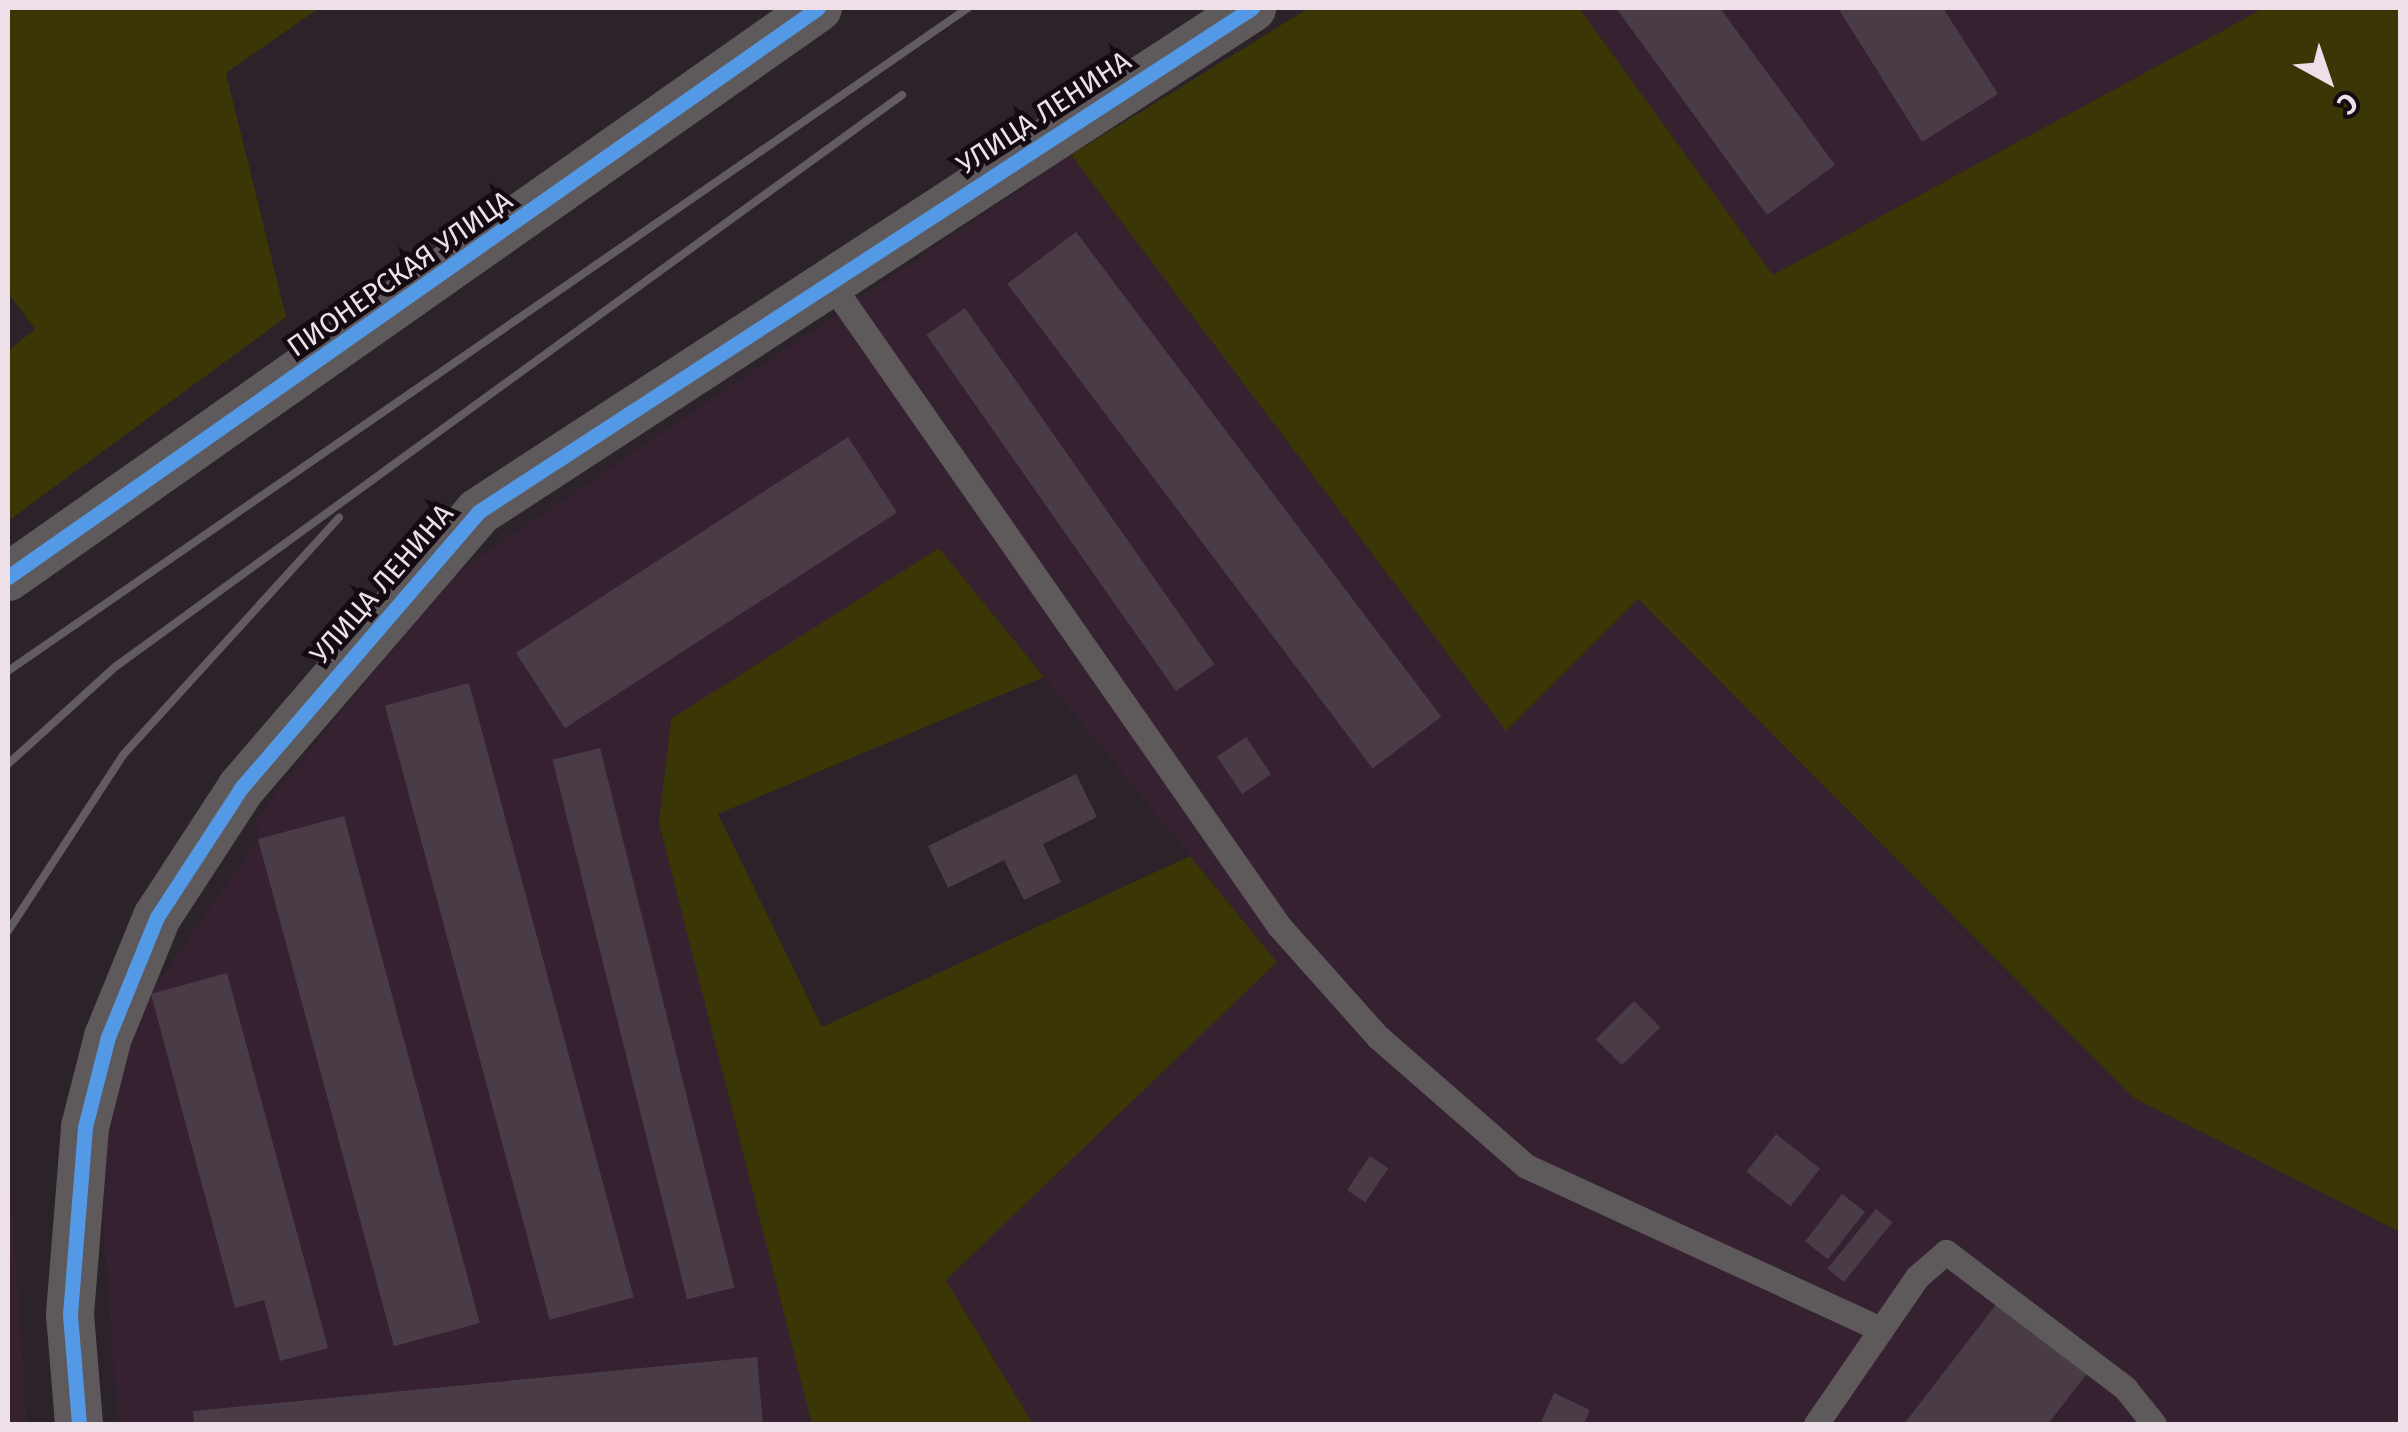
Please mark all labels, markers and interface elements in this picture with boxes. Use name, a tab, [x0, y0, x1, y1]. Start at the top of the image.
north arrow	[2278, 30, 2378, 130]
street label: УЛИЦА ЛЕНИНА	[951, 44, 1137, 182]
text: С	[2331, 86, 2364, 121]
street label: ПИОНЕРСКАЯ УЛИЦА	[281, 184, 519, 364]
street label: УЛИЦА ЛЕНИНА	[303, 497, 461, 671]

